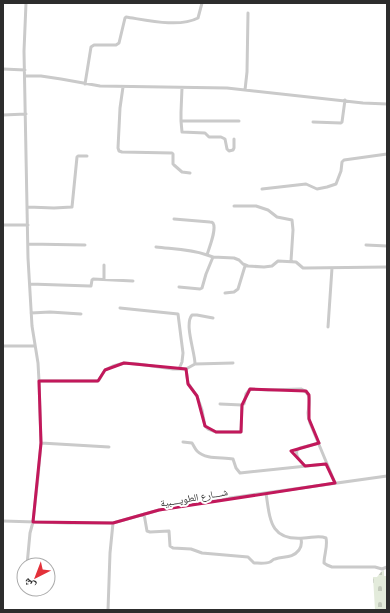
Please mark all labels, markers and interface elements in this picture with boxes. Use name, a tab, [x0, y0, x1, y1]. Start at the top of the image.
street label: شــــارع الطويــــبية	[159, 485, 229, 511]
north arrow	[16, 557, 56, 597]
text: ش	[20, 574, 39, 594]

